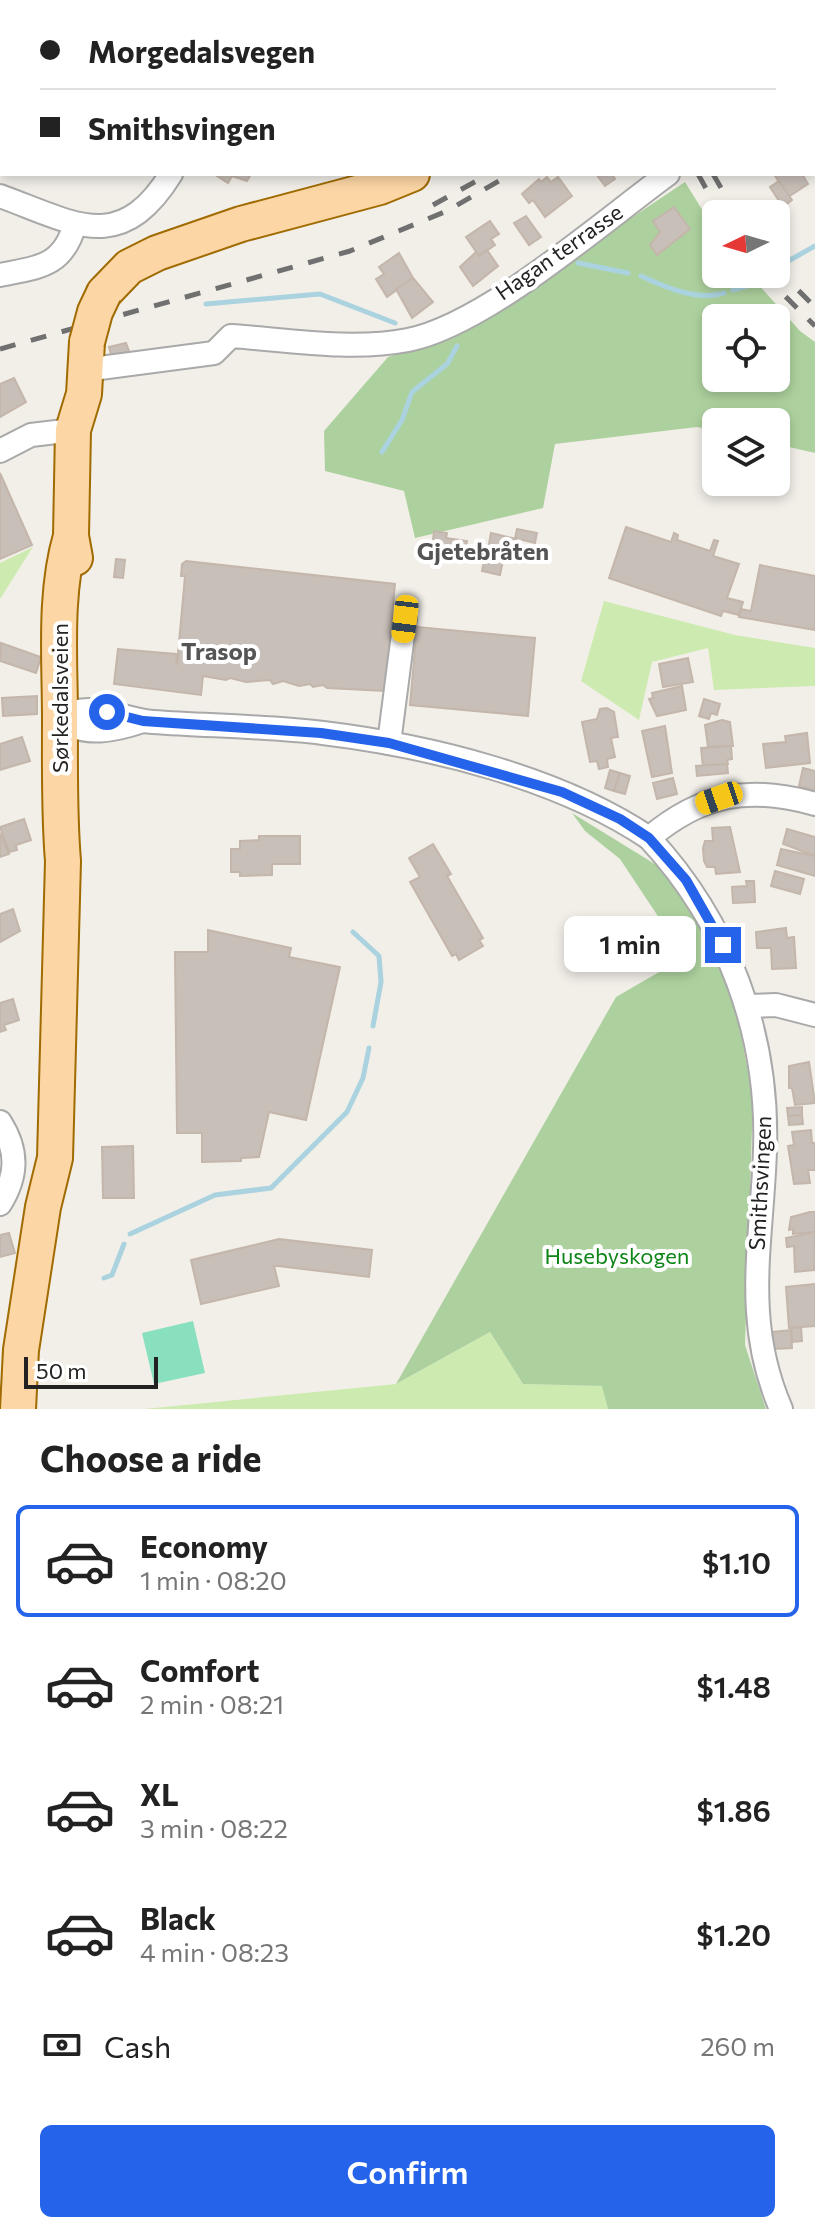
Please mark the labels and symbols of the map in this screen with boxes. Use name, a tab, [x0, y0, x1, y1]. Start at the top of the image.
street label: Hagan terrasse	[490, 198, 627, 305]
north arrow	[702, 200, 790, 288]
district label: Gjetebråten	[417, 536, 549, 565]
car	[390, 594, 420, 644]
street label: Sørkedalsveien	[46, 623, 73, 773]
district label: Trasop	[181, 636, 257, 665]
route start	[89, 694, 125, 730]
car	[692, 779, 746, 817]
callout: 1 min	[563, 917, 695, 973]
route end	[705, 927, 741, 963]
street label: Smithsvingen	[742, 1115, 777, 1251]
park label: Husebyskogen	[545, 1242, 689, 1269]
scale bar	[24, 1353, 158, 1389]

